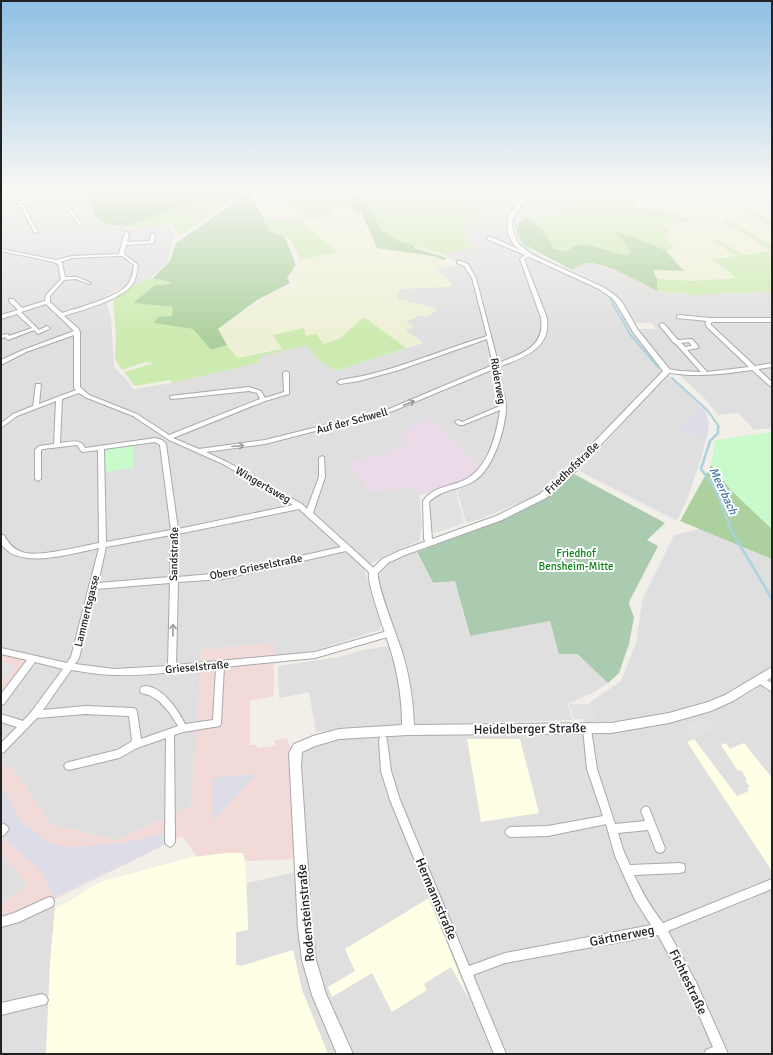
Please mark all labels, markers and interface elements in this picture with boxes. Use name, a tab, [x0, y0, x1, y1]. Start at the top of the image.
street label: Röderweg	[488, 357, 509, 405]
one-way arrow	[403, 399, 415, 407]
street label: Auf der Schwell	[315, 405, 389, 437]
street label: Friedhofstraße	[542, 439, 602, 497]
one-way arrow	[231, 442, 244, 449]
street label: Wingertsweg	[233, 464, 293, 506]
water label: Meerbach	[705, 465, 741, 518]
street label: Sandstraße	[167, 527, 181, 581]
park label: Friedhof Bensheim-Mitte	[539, 547, 613, 573]
street label: Obere Grieselstraße	[208, 552, 304, 582]
street label: Lammertsgasse	[72, 574, 102, 648]
one-way arrow	[169, 624, 177, 637]
street label: Grieselstraße	[165, 658, 229, 676]
street label: Heidelberger Straße	[473, 720, 587, 738]
street label: Hermannstraße	[412, 856, 460, 942]
street label: Rodensteinstraße	[294, 863, 318, 963]
street label: Gärtnerweg	[588, 922, 656, 950]
street label: Fichtestraße	[665, 947, 711, 1017]

